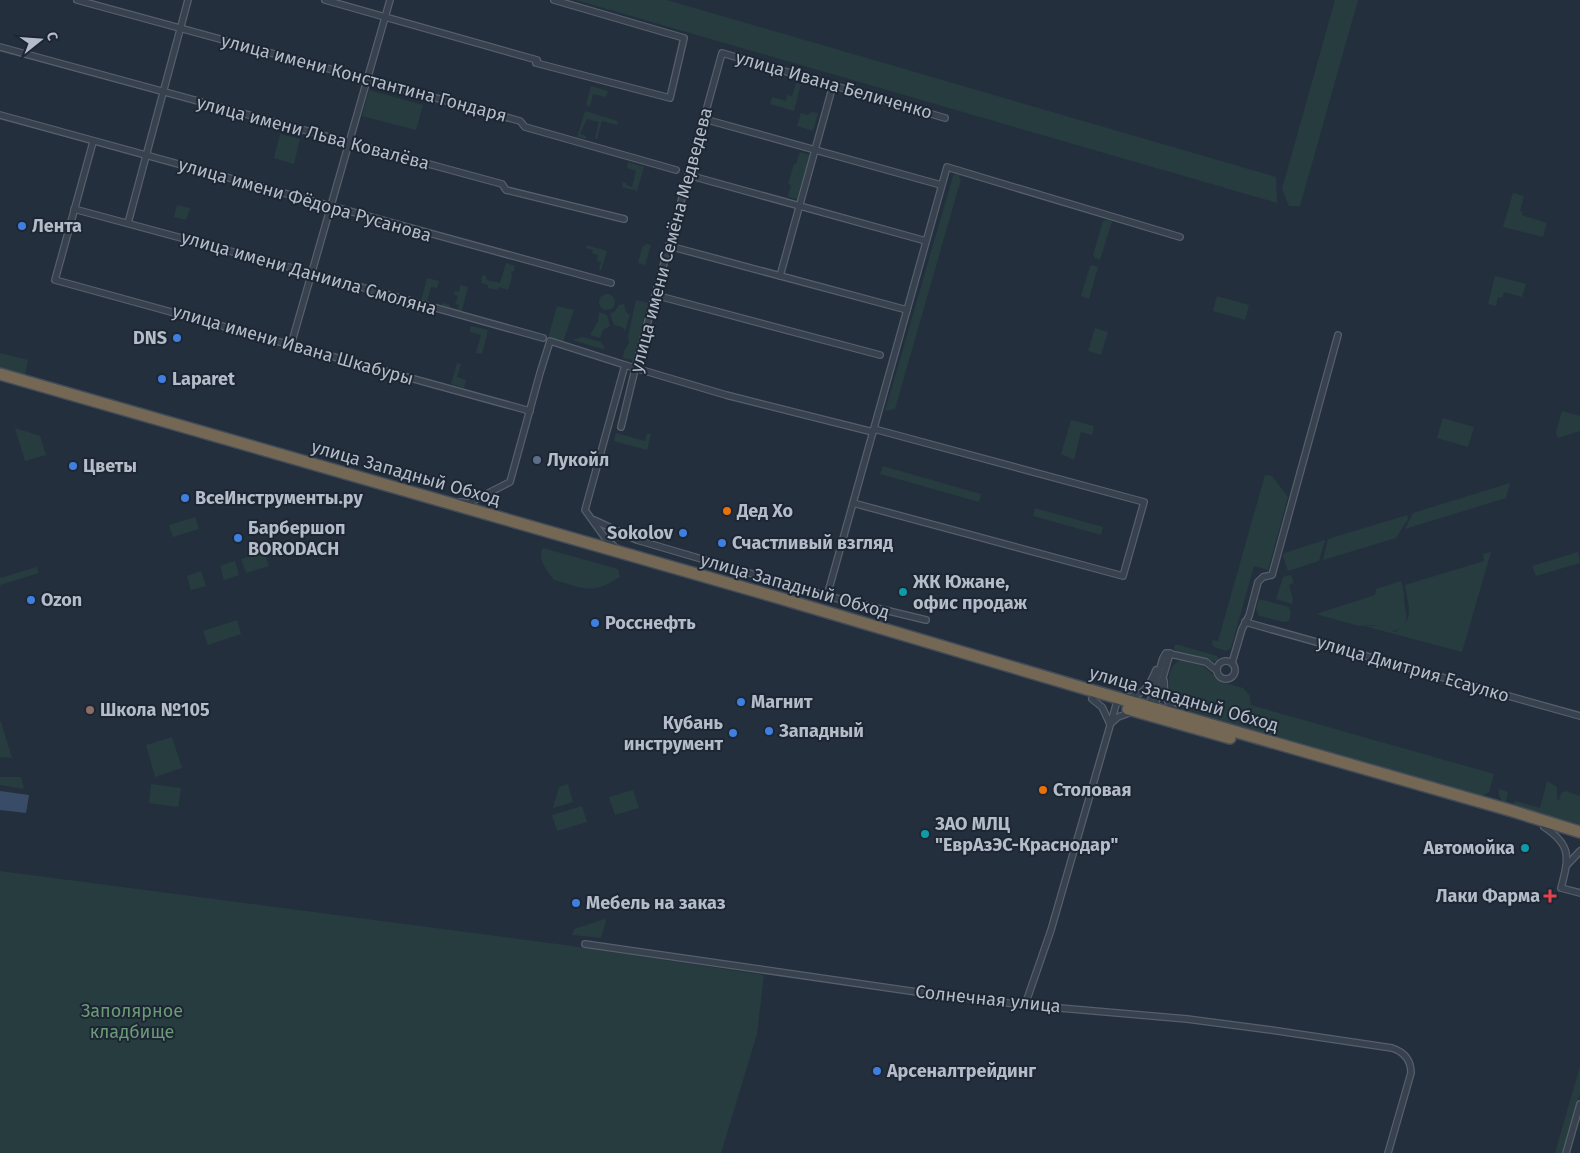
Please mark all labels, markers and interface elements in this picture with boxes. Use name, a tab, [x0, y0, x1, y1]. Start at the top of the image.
north arrow	[15, 15, 65, 65]
street label: улица имени Константина Гондаря	[219, 29, 509, 127]
text: С	[43, 30, 61, 43]
street label: улица Ивана Беличенко	[733, 46, 935, 124]
street label: улица имени Льва Ковалёва	[194, 91, 432, 175]
street label: улица имени Семёна Медведева	[625, 105, 717, 375]
street label: улица имени Фёдора Русанова	[176, 153, 434, 247]
place label: Лента	[32, 215, 82, 237]
marker: Лента	[16, 220, 28, 232]
street label: улица имени Даниила Смоляна	[179, 226, 439, 320]
street label: улица имени Ивана Шкабуры	[170, 300, 416, 390]
place label: DNS	[133, 327, 167, 349]
marker: DNS	[171, 332, 183, 344]
place label: Laparet	[172, 368, 236, 390]
marker: Laparet	[156, 373, 168, 385]
street label: улица Западный Обход	[309, 435, 503, 511]
place label: Лукойл	[547, 449, 609, 471]
marker: Лукойл	[531, 454, 543, 466]
place label: Цветы	[83, 455, 137, 477]
marker: Цветы	[67, 460, 79, 472]
place label: ВсеИнструменты.ру	[195, 487, 363, 509]
marker: ВсеИнструменты.ру	[179, 492, 191, 504]
place label: Дед Хо	[736, 500, 793, 522]
marker: Дед Хо	[721, 505, 733, 517]
place label: Барбершоп BORODACH	[248, 517, 345, 560]
place label: Sokolov	[607, 522, 674, 544]
marker: Sokolov	[677, 527, 689, 539]
marker: Барбершоп BORODACH	[232, 532, 244, 544]
place label: Счастливый взгляд	[732, 532, 893, 554]
marker: Счастливый взгляд	[716, 537, 728, 549]
street label: улица Западный Обход	[698, 548, 892, 624]
place label: ЖК Южане, офис продаж	[912, 571, 1028, 614]
marker: ЖК Южане, офис продаж	[897, 586, 909, 598]
place label: Ozon	[41, 589, 82, 611]
marker: Ozon	[25, 594, 37, 606]
place label: Росснефть	[605, 612, 696, 634]
marker: Росснефть	[589, 617, 601, 629]
street label: улица Дмитрия Есаулко	[1314, 631, 1512, 707]
street label: улица Западный Обход	[1087, 661, 1281, 737]
place label: Магнит	[751, 691, 813, 713]
marker: Магнит	[735, 696, 747, 708]
place label: Школа №105	[100, 699, 210, 721]
marker: Школа №105	[84, 704, 96, 716]
place label: Кубань инструмент	[624, 712, 724, 755]
place label: Западный	[778, 720, 864, 742]
marker: Западный	[763, 725, 775, 737]
marker: Кубань инструмент	[727, 727, 739, 739]
place label: Столовая	[1053, 779, 1131, 801]
marker: Столовая	[1037, 784, 1049, 796]
place label: ЗАО МЛЦ "ЕврАзЭС-Краснодар"	[934, 813, 1118, 856]
marker: ЗАО МЛЦ "ЕврАзЭС-Краснодар"	[919, 828, 931, 840]
place label: Автомойка	[1422, 837, 1515, 859]
marker: Автомойка	[1519, 842, 1531, 854]
place label: Лаки Фарма	[1436, 885, 1540, 907]
marker: Лаки Фарма	[1544, 890, 1556, 902]
place label: Мебель на заказ	[586, 892, 726, 914]
marker: Мебель на заказ	[570, 897, 582, 909]
street label: Солнечная улица	[914, 980, 1062, 1018]
park label: Заполярное кладбище	[81, 1000, 183, 1043]
place label: Арсеналтрейдинг	[886, 1060, 1036, 1082]
marker: Арсеналтрейдинг	[871, 1065, 883, 1077]

